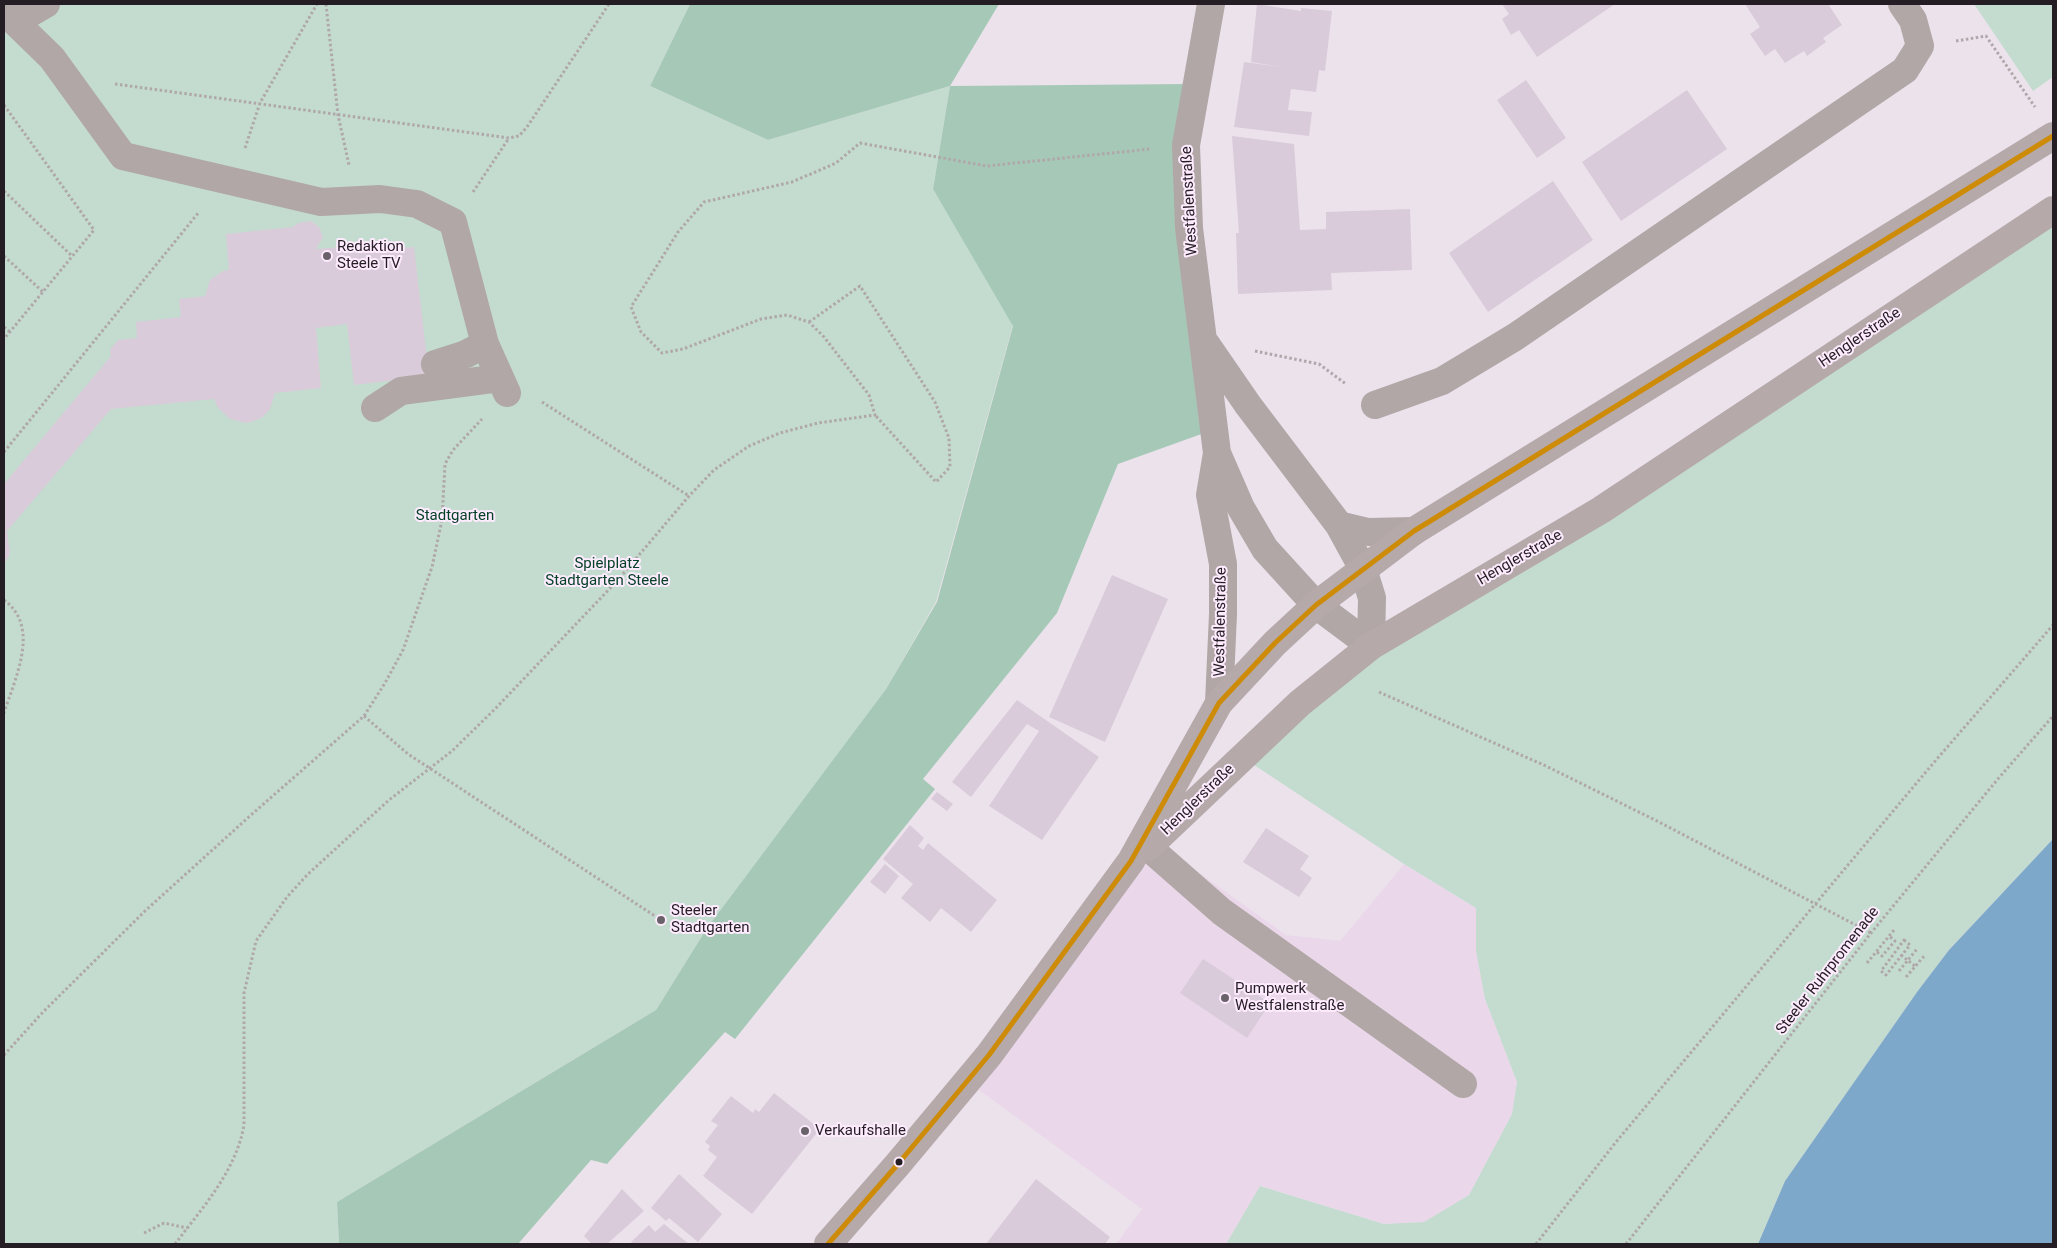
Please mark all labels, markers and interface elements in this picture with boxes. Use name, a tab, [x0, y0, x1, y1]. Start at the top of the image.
street label: Westfalenstraße	[1178, 146, 1202, 256]
place label: Redaktion Steele TV	[337, 238, 404, 273]
marker: Redaktion Steele TV	[321, 250, 333, 262]
street label: Henglerstraße	[1816, 304, 1904, 372]
park label: Stadtgarten	[416, 507, 494, 525]
street label: Henglerstraße	[1475, 527, 1565, 589]
park label: Spielplatz Stadtgarten Steele	[545, 555, 669, 590]
street label: Westfalenstraße	[1211, 567, 1231, 677]
street label: Henglerstraße	[1158, 761, 1238, 839]
place label: Steeler Stadtgarten	[671, 902, 750, 937]
street label: Steeler Ruhrpromenade	[1773, 904, 1883, 1038]
marker: Steeler Stadtgarten	[655, 914, 667, 926]
place label: Pumpwerk Westfalenstraße	[1235, 980, 1344, 1015]
marker: Pumpwerk Westfalenstraße	[1219, 992, 1231, 1004]
place label: Verkaufshalle	[815, 1122, 906, 1140]
marker: Verkaufshalle	[799, 1125, 811, 1137]
unlabelled marker	[894, 1157, 904, 1167]

